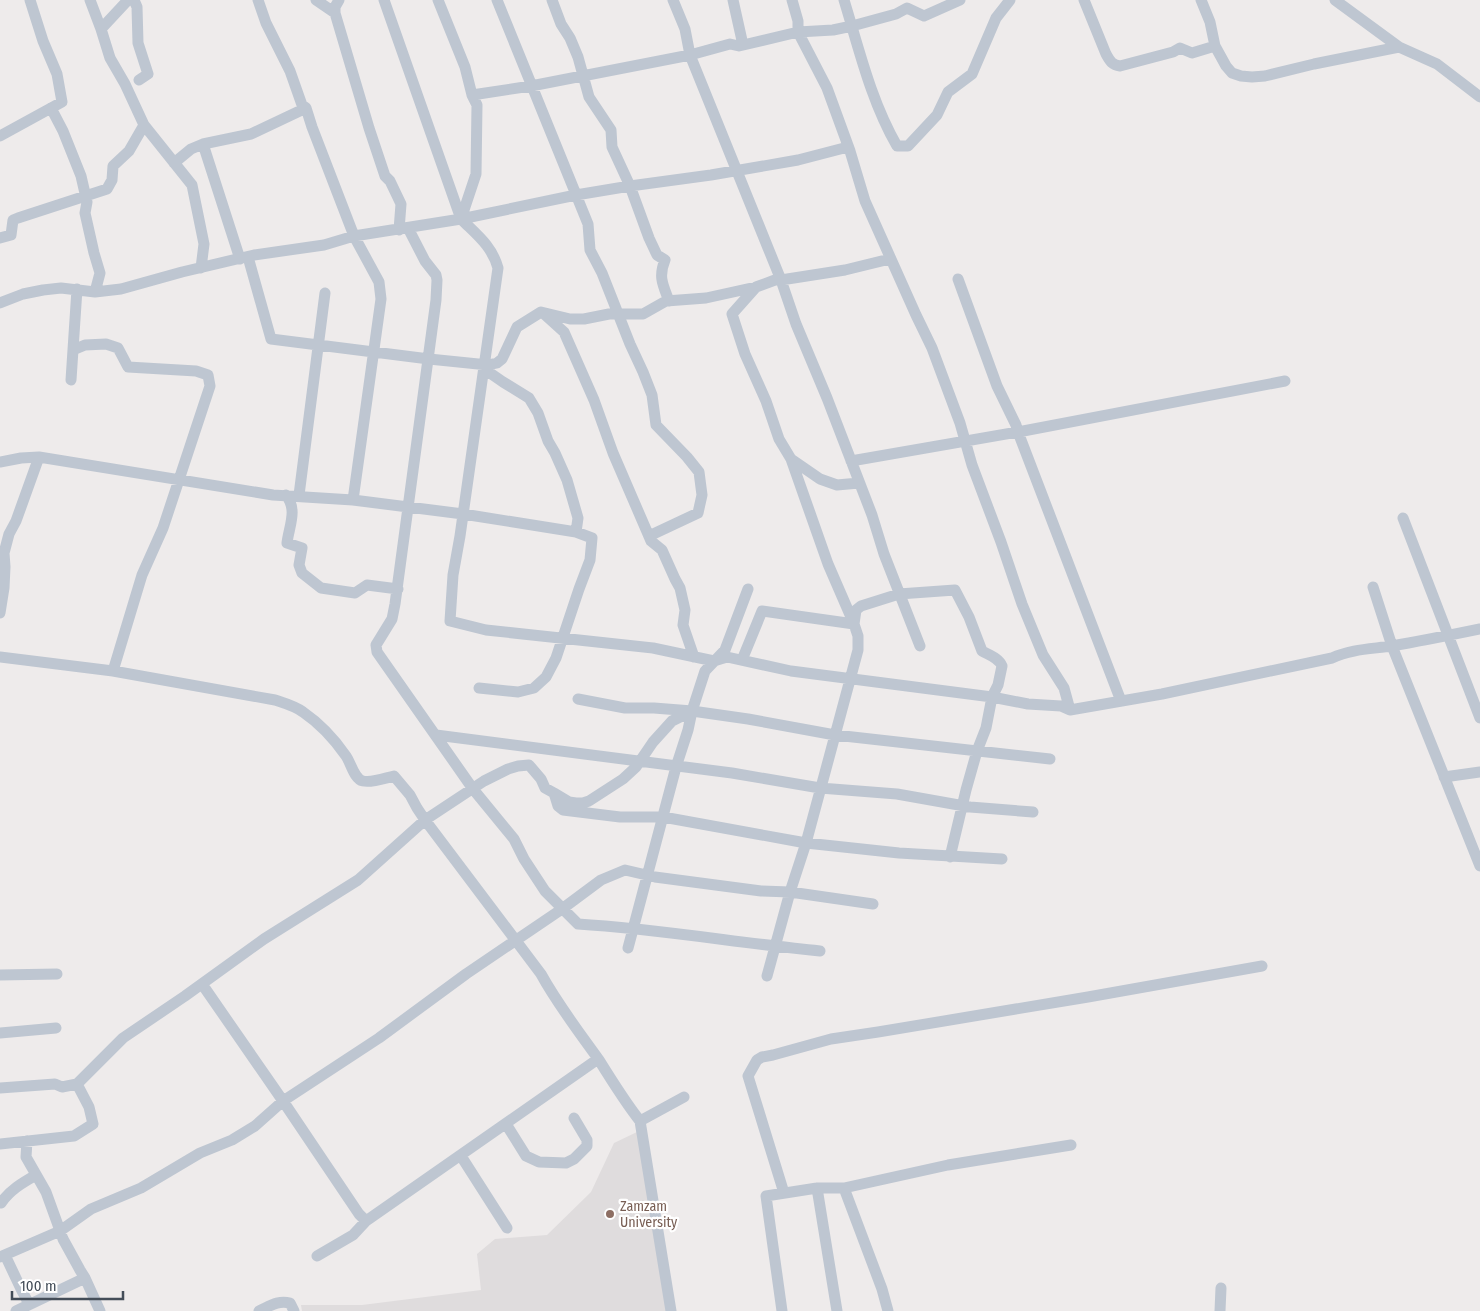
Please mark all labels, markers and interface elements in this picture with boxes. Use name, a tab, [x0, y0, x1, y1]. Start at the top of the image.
place label: Zamzam University	[620, 1198, 678, 1231]
marker: Zamzam University	[604, 1208, 616, 1220]
scale bar	[12, 1268, 124, 1300]
text: 100 m	[20, 1277, 57, 1295]

